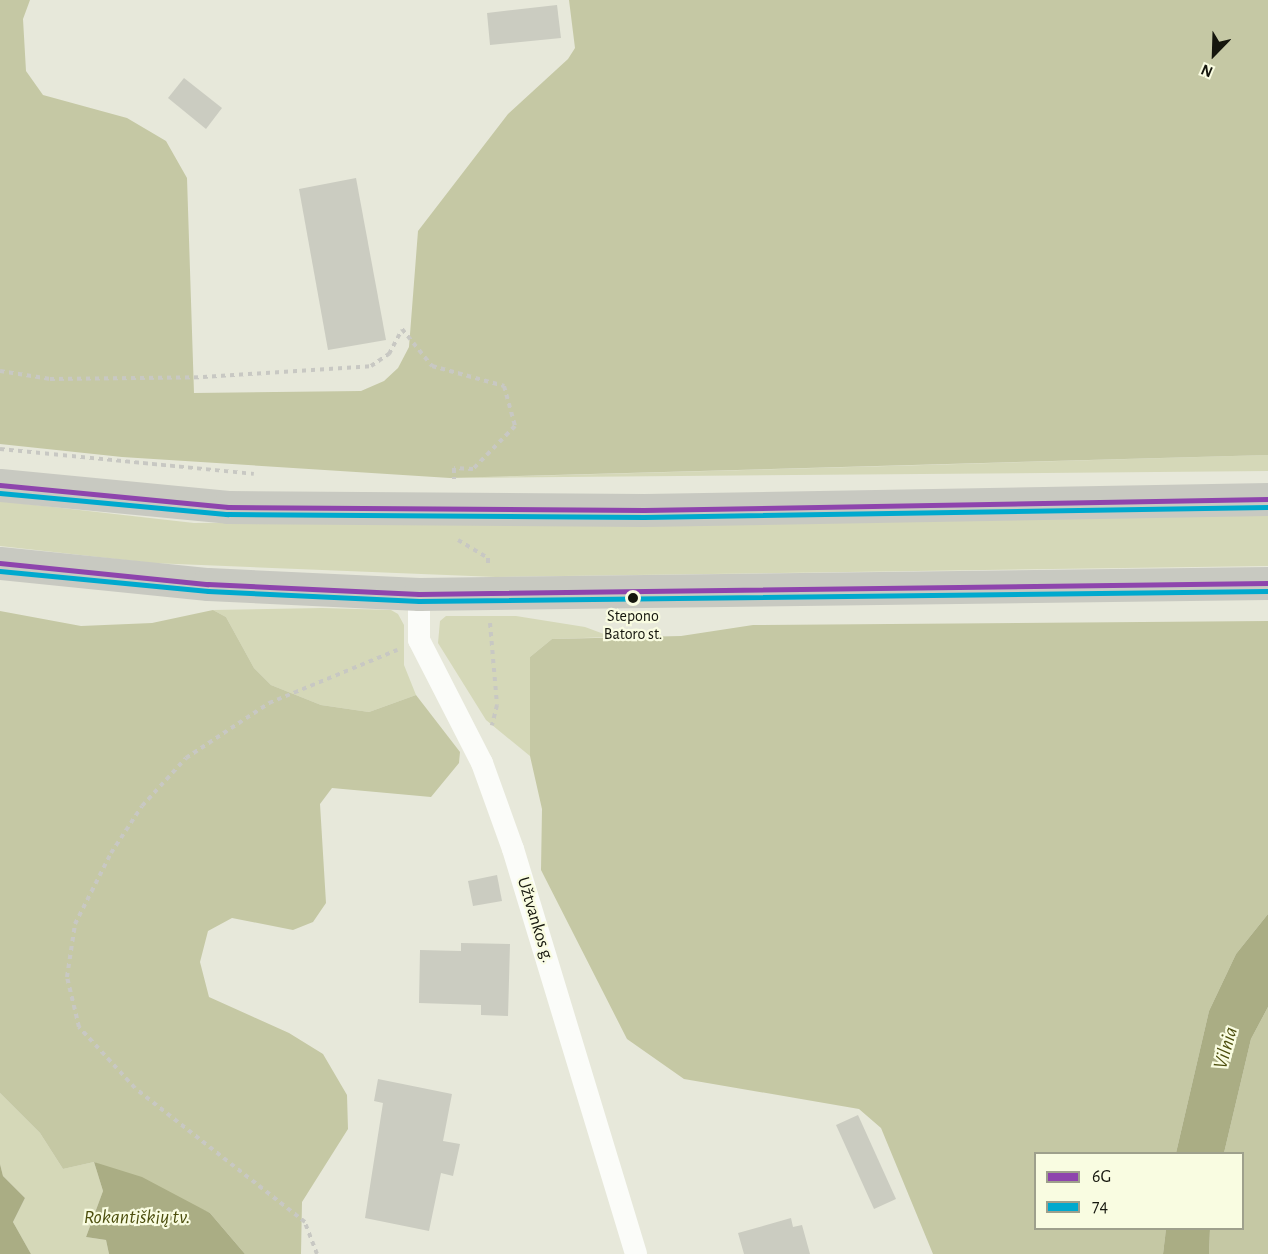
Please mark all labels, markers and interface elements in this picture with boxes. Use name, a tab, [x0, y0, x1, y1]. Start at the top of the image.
north arrow	[1184, 24, 1244, 84]
text: N	[1199, 61, 1215, 80]
marker: Stepono Batoro st.	[627, 592, 639, 604]
place label: Stepono Batoro st.	[604, 606, 662, 644]
street label: Užtvankos g.	[512, 875, 558, 965]
water label: Vilnia	[1209, 1024, 1243, 1072]
legend	[1034, 1152, 1244, 1230]
text: 6G	[1092, 1168, 1111, 1186]
text: 74	[1092, 1198, 1108, 1216]
water label: Rokantiškių tv.	[84, 1205, 190, 1229]

